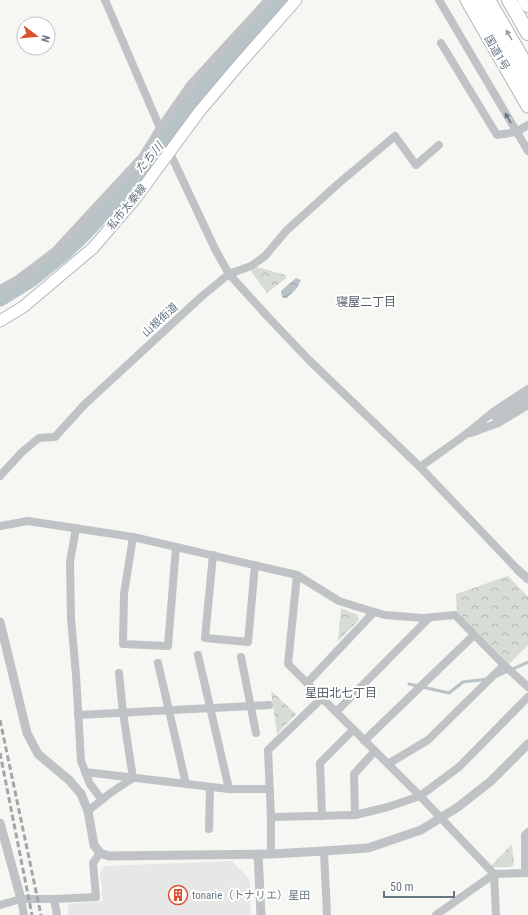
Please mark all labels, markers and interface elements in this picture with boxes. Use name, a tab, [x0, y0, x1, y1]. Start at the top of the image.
north arrow	[16, 16, 56, 56]
one-way arrow	[505, 30, 512, 41]
street label: 国道1号	[482, 33, 512, 73]
text: N	[38, 34, 52, 44]
one-way arrow	[504, 112, 511, 124]
water label: たち川	[132, 138, 167, 176]
street label: 私市太秦線	[105, 182, 149, 232]
district label: 寝屋二丁目	[336, 295, 396, 309]
street label: 山根街道	[139, 300, 181, 340]
district label: 星田北七丁目	[305, 686, 377, 700]
scale bar	[384, 873, 454, 899]
text: 50 m	[390, 880, 414, 894]
building icon: tonarie（トナリエ）星田	[167, 884, 189, 906]
place label: tonarie（トナリエ）星田	[192, 889, 310, 902]

